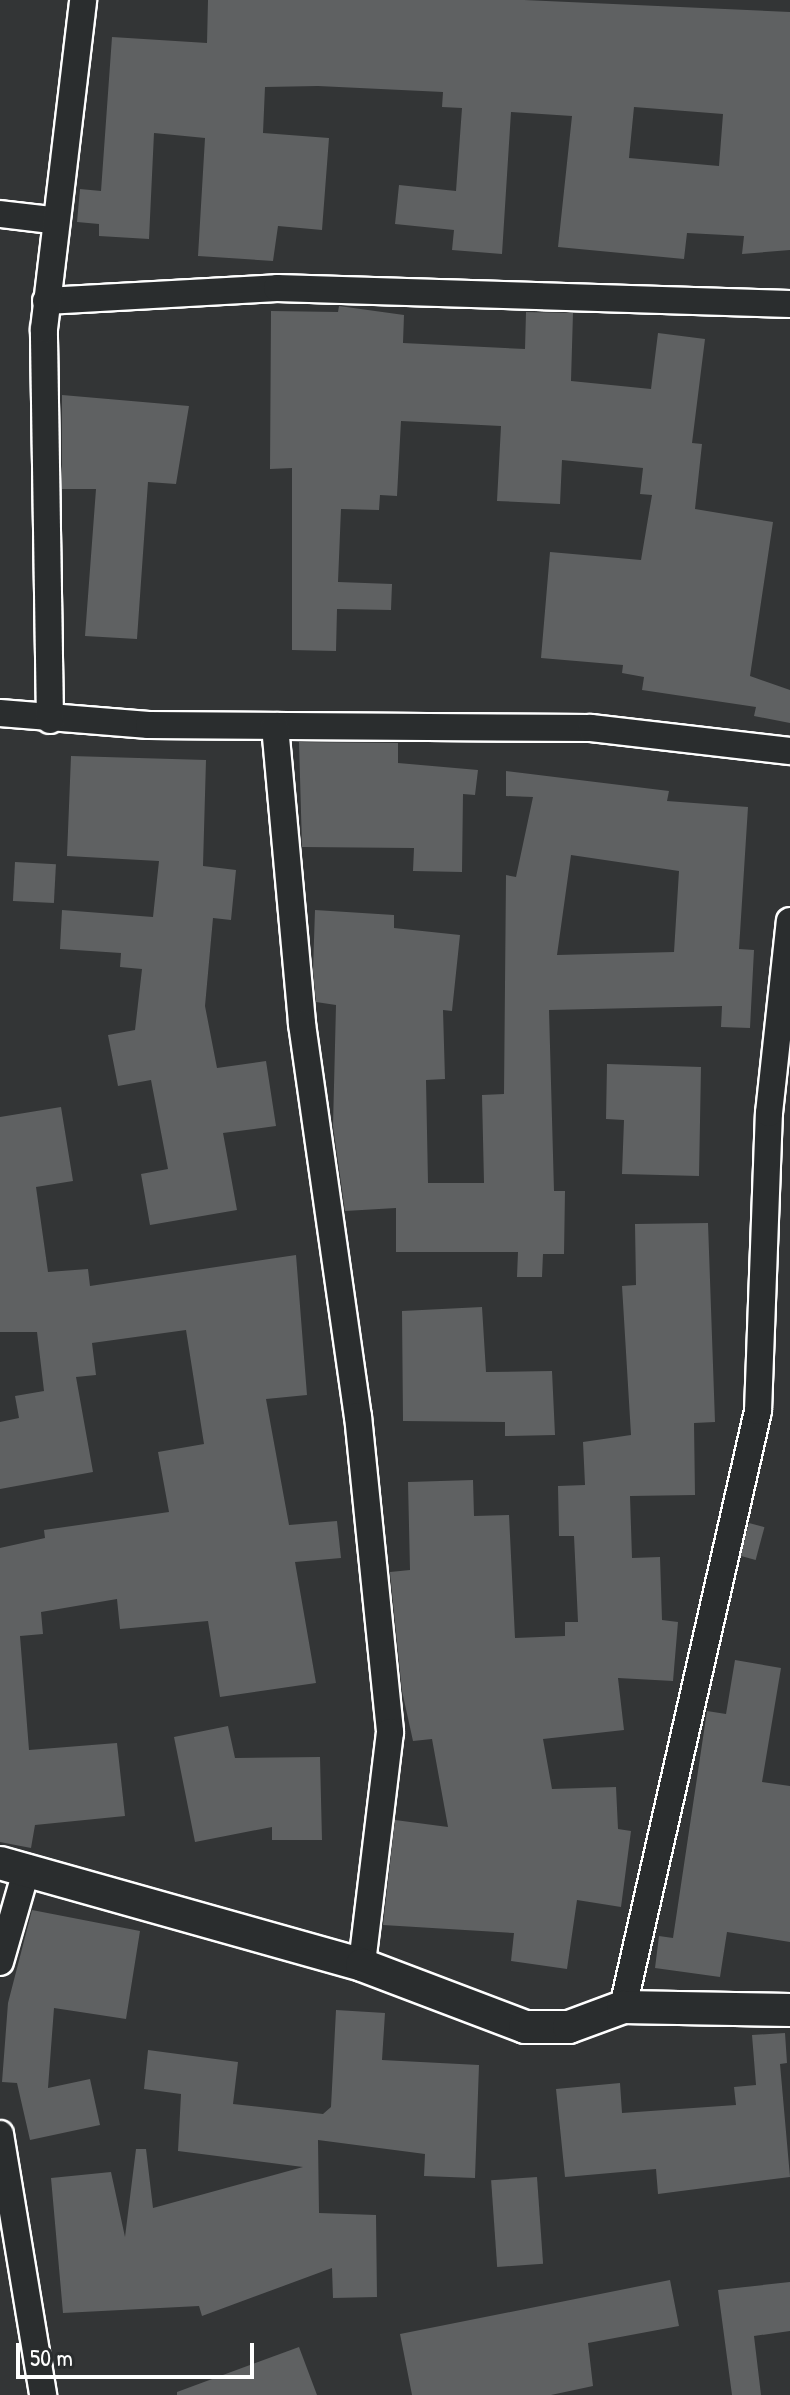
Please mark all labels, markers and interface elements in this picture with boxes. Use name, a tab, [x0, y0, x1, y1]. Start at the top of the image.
scale bar	[20, 2327, 258, 2377]
text: 50 m	[30, 2341, 73, 2373]

